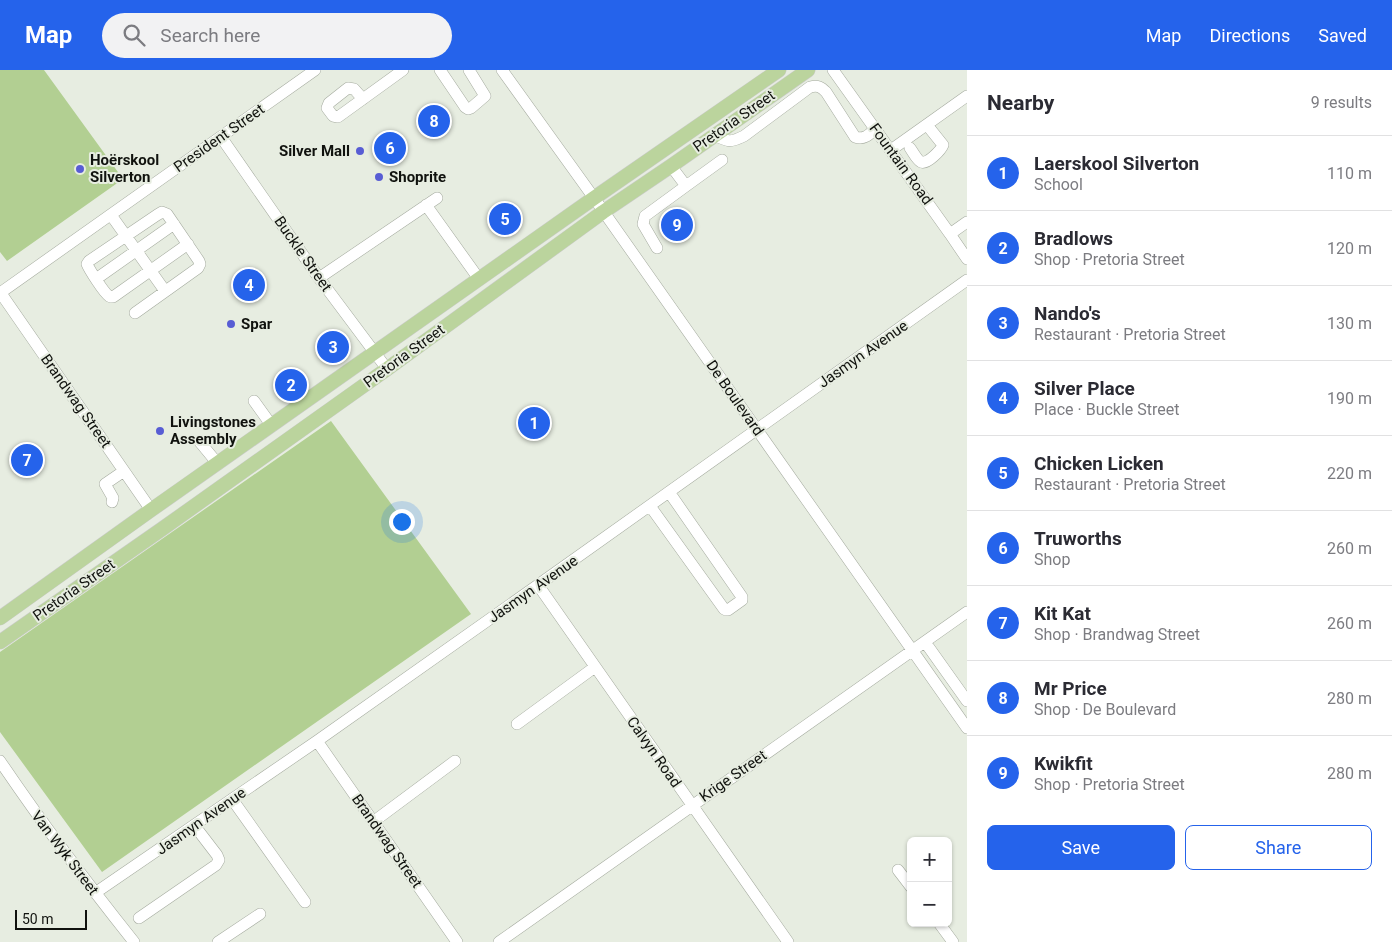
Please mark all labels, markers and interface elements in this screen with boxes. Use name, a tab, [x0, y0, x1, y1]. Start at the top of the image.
search box	[102, 13, 452, 58]
text: Map	[25, 21, 72, 49]
icon: search	[120, 21, 148, 49]
text: Search here	[160, 24, 260, 47]
text: Map	[1146, 25, 1181, 46]
text: Directions	[1209, 25, 1290, 46]
text: Saved	[1318, 25, 1367, 46]
street label: Pretoria Street	[690, 86, 778, 156]
text: Nearby	[987, 91, 1054, 115]
text: 9 results	[1311, 93, 1372, 112]
street label: President Street	[170, 100, 268, 176]
pin: 8	[418, 102, 450, 140]
street label: Fountain Road	[865, 120, 937, 208]
pin: 6	[374, 129, 406, 167]
place label: Silver Mall	[279, 142, 350, 160]
marker: Silver Mall	[354, 145, 366, 157]
place label: Hoërskool Silverton	[90, 151, 159, 186]
text: Laerskool Silverton	[1034, 152, 1199, 175]
marker: Hoërskool Silverton	[74, 163, 86, 175]
text: 1	[998, 164, 1008, 183]
text: 110 m	[1327, 164, 1372, 183]
place label: Shoprite	[389, 168, 446, 186]
marker: Shoprite	[373, 171, 385, 183]
text: School	[1034, 175, 1083, 194]
pin: 5	[489, 200, 521, 238]
pin: 9	[661, 206, 693, 244]
street label: Buckle Street	[270, 213, 336, 295]
text: Bradlows	[1034, 227, 1113, 250]
text: 2	[998, 239, 1008, 258]
text: 120 m	[1327, 239, 1372, 258]
text: Shop · Pretoria Street	[1034, 250, 1185, 269]
pin: 4	[233, 266, 265, 304]
text: Nando's	[1034, 302, 1101, 325]
text: 3	[998, 314, 1008, 333]
text: 130 m	[1327, 314, 1372, 333]
place label: Spar	[241, 315, 273, 333]
street label: Jasmyn Avenue	[815, 316, 911, 392]
marker: Spar	[225, 318, 237, 330]
street label: Pretoria Street	[360, 320, 448, 391]
text: Restaurant · Pretoria Street	[1034, 325, 1226, 344]
pin: 3	[317, 328, 349, 366]
street label: Brandwag Street	[37, 351, 115, 451]
street label: De Boulevard	[702, 357, 768, 439]
pin: 2	[275, 366, 307, 404]
text: Silver Place	[1034, 377, 1135, 400]
text: 4	[998, 389, 1008, 408]
text: 190 m	[1327, 389, 1372, 408]
text: Place · Buckle Street	[1034, 400, 1180, 419]
pin: 1	[518, 404, 550, 442]
place label: Livingstones Assembly	[170, 413, 256, 448]
marker: Livingstones Assembly	[154, 425, 166, 437]
pin: 7	[11, 441, 43, 479]
text: Chicken Licken	[1034, 452, 1164, 475]
text: 5	[998, 464, 1008, 483]
text: 220 m	[1327, 464, 1372, 483]
text: Restaurant · Pretoria Street	[1034, 475, 1226, 494]
your location	[389, 509, 415, 535]
text: Truworths	[1034, 527, 1122, 550]
text: 6	[998, 539, 1008, 558]
text: 260 m	[1327, 539, 1372, 558]
text: Shop	[1034, 550, 1070, 569]
street label: Jasmyn Avenue	[485, 551, 581, 627]
street label: Pretoria Street	[30, 555, 118, 625]
text: Kit Kat	[1034, 602, 1091, 625]
text: 7	[998, 614, 1008, 633]
text: 260 m	[1327, 614, 1372, 633]
text: Shop · Brandwag Street	[1034, 625, 1200, 644]
text: Mr Price	[1034, 677, 1107, 700]
text: 8	[998, 689, 1008, 708]
text: 280 m	[1327, 689, 1372, 708]
text: Shop · De Boulevard	[1034, 700, 1176, 719]
street label: Calvyn Road	[623, 713, 685, 791]
street label: Krige Street	[696, 746, 770, 806]
text: Kwikfit	[1034, 752, 1093, 775]
text: 9	[998, 764, 1008, 783]
text: 280 m	[1327, 764, 1372, 783]
text: Shop · Pretoria Street	[1034, 775, 1185, 794]
street label: Jasmyn Avenue	[153, 783, 249, 859]
street label: Brandwag Street	[348, 791, 426, 891]
street label: Van Wyk Street	[28, 807, 103, 899]
button: Save	[987, 825, 1175, 870]
button: Share	[1185, 825, 1372, 870]
map controls	[907, 837, 952, 927]
button: +	[907, 837, 952, 882]
button: −	[907, 882, 952, 927]
scale bar	[15, 907, 88, 930]
text: 50 m	[22, 911, 54, 927]

